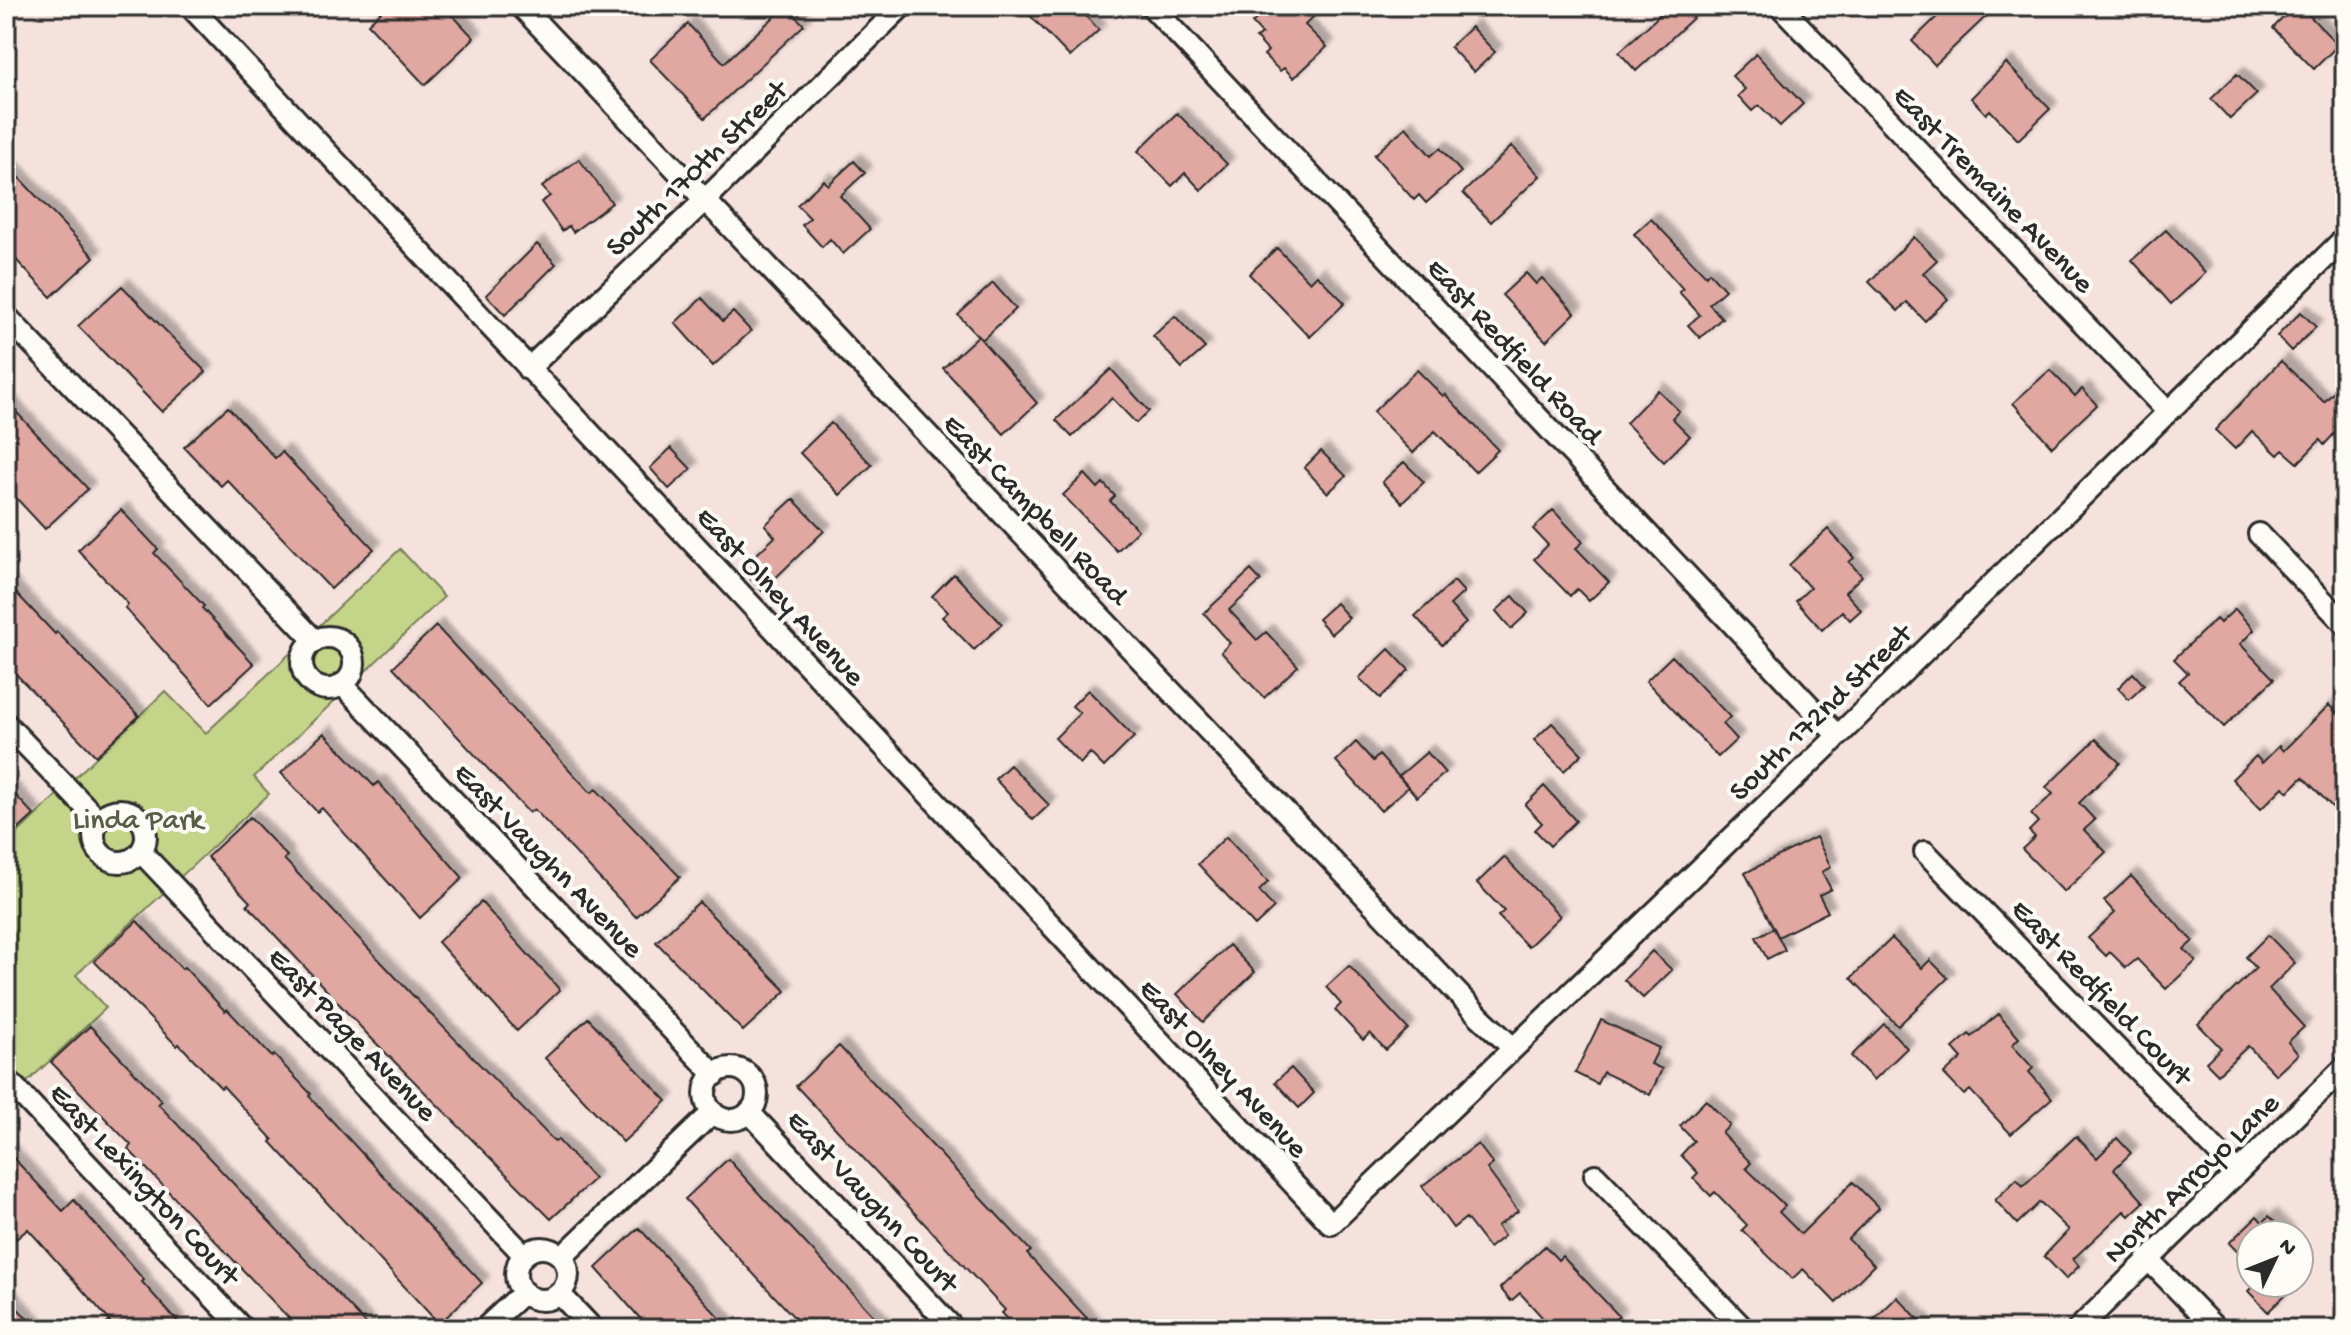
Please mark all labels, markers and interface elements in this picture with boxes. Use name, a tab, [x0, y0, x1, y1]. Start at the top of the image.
street label: South 170th Street	[600, 73, 798, 266]
street label: East Tremaine Avenue	[1884, 80, 2100, 303]
street label: East Redfield Road	[1417, 252, 1610, 455]
street label: East Campbell Road	[934, 408, 1136, 616]
street label: East Olney Avenue	[687, 501, 871, 695]
street label: South 172nd Street	[1724, 616, 1923, 810]
street label: East Vaughn Avenue	[445, 757, 649, 967]
park label: Linda Park	[73, 805, 206, 840]
street label: East Redfield Court	[2002, 894, 2200, 1097]
street label: East Page Avenue	[259, 942, 443, 1131]
street label: East Olney Avenue	[1130, 973, 1314, 1167]
street label: East Lexington Court	[40, 1078, 247, 1296]
street label: North Arroyo Lane	[2095, 1084, 2285, 1270]
street label: East Vaughn Court	[777, 1105, 966, 1303]
north arrow	[2235, 1219, 2315, 1299]

